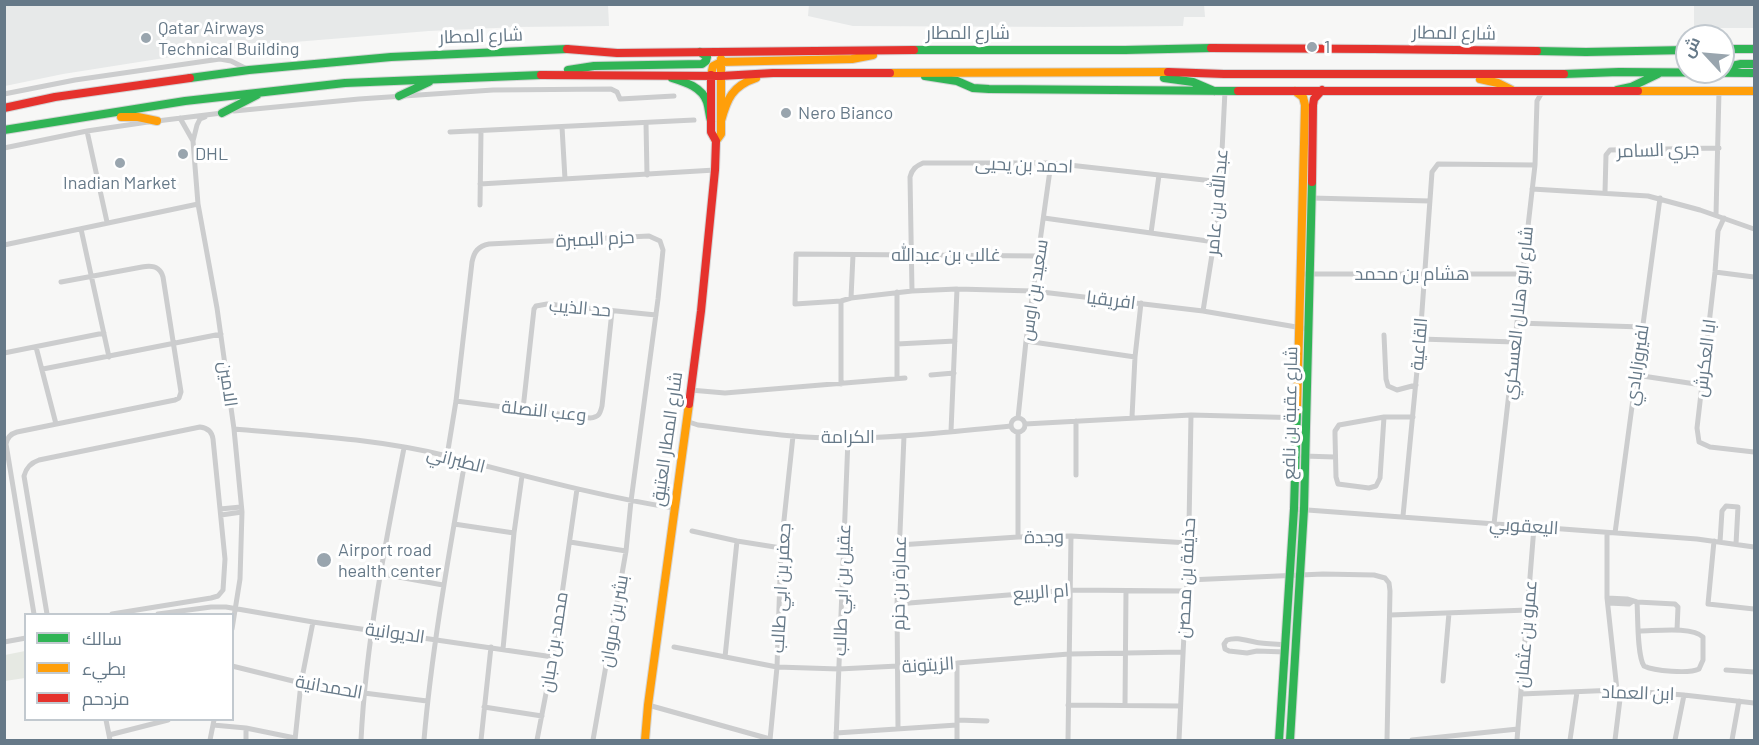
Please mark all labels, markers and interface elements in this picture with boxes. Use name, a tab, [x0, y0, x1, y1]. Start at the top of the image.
place label: Qatar Airways Technical Building	[158, 17, 299, 60]
street label: شارع المطار	[1412, 21, 1496, 45]
street label: شارع المطار	[926, 22, 1010, 44]
street label: شارع المطار	[439, 24, 523, 48]
north arrow	[1675, 24, 1735, 84]
marker: Qatar Airways Technical Building	[139, 31, 153, 45]
text: ش	[1677, 33, 1703, 60]
place label: 1	[1324, 36, 1330, 58]
marker: 1	[1305, 40, 1319, 54]
place label: Nero Bianco	[798, 102, 893, 124]
marker: Nero Bianco	[779, 106, 793, 120]
street label: جري السامر	[1616, 138, 1700, 162]
place label: DHL	[195, 143, 228, 165]
marker: DHL	[176, 147, 190, 161]
street label: عبدالله بن عامر	[1202, 148, 1232, 256]
street label: احمد بن يحيى	[975, 152, 1073, 178]
marker: Inadian Market	[113, 156, 127, 170]
place label: Inadian Market	[63, 172, 177, 194]
street label: شارع ابو هلال العسكري	[1498, 225, 1538, 401]
street label: حزم البمبرة	[555, 226, 635, 252]
street label: سعيد بن اوس	[1015, 238, 1053, 342]
street label: غالب بن عبدالله	[891, 244, 1001, 266]
street label: هشام بن محمد	[1354, 263, 1470, 285]
street label: افريقيا	[1085, 286, 1137, 314]
street label: حد الذيب	[548, 295, 612, 321]
street label: القاعية	[1406, 317, 1432, 371]
street label: ابا العكرش	[1689, 318, 1721, 398]
street label: لفيروزابادي	[1621, 323, 1653, 407]
street label: شارع عقبة بن نافع	[1278, 346, 1302, 480]
street label: الامين	[214, 360, 242, 408]
street label: شارع المطار العتيق	[647, 370, 687, 508]
street label: وعب النصلة	[501, 396, 587, 426]
street label: الكرامة	[821, 426, 875, 448]
street label: الطبراني	[425, 442, 487, 478]
street label: اليعقوبي	[1489, 513, 1559, 539]
street label: حذيفة بن محصن	[1172, 517, 1200, 639]
street label: جعفر بن ابي طالب	[767, 522, 795, 654]
street label: عقيل بن ابي طالب	[829, 524, 855, 656]
street label: وجدة	[1024, 526, 1064, 548]
street label: عمارة بن حزم	[887, 536, 911, 630]
place label: Airport road health center	[338, 539, 441, 582]
marker: Airport road health center	[315, 551, 333, 569]
street label: بشر بن مروان	[595, 573, 633, 669]
street label: ام الربيع	[1012, 579, 1070, 605]
street label: عمرو بن عثمان	[1511, 579, 1541, 689]
street label: محمد بن حبان	[535, 590, 573, 694]
legend	[24, 613, 234, 721]
street label: الديوانية	[364, 618, 426, 648]
text: سالك	[82, 627, 122, 649]
street label: الزيتونة	[901, 652, 955, 678]
text: بطيء	[82, 657, 126, 679]
street label: الحمدانية	[294, 670, 364, 704]
street label: ابن العماد	[1601, 681, 1675, 705]
text: مزدحم	[82, 687, 130, 709]

